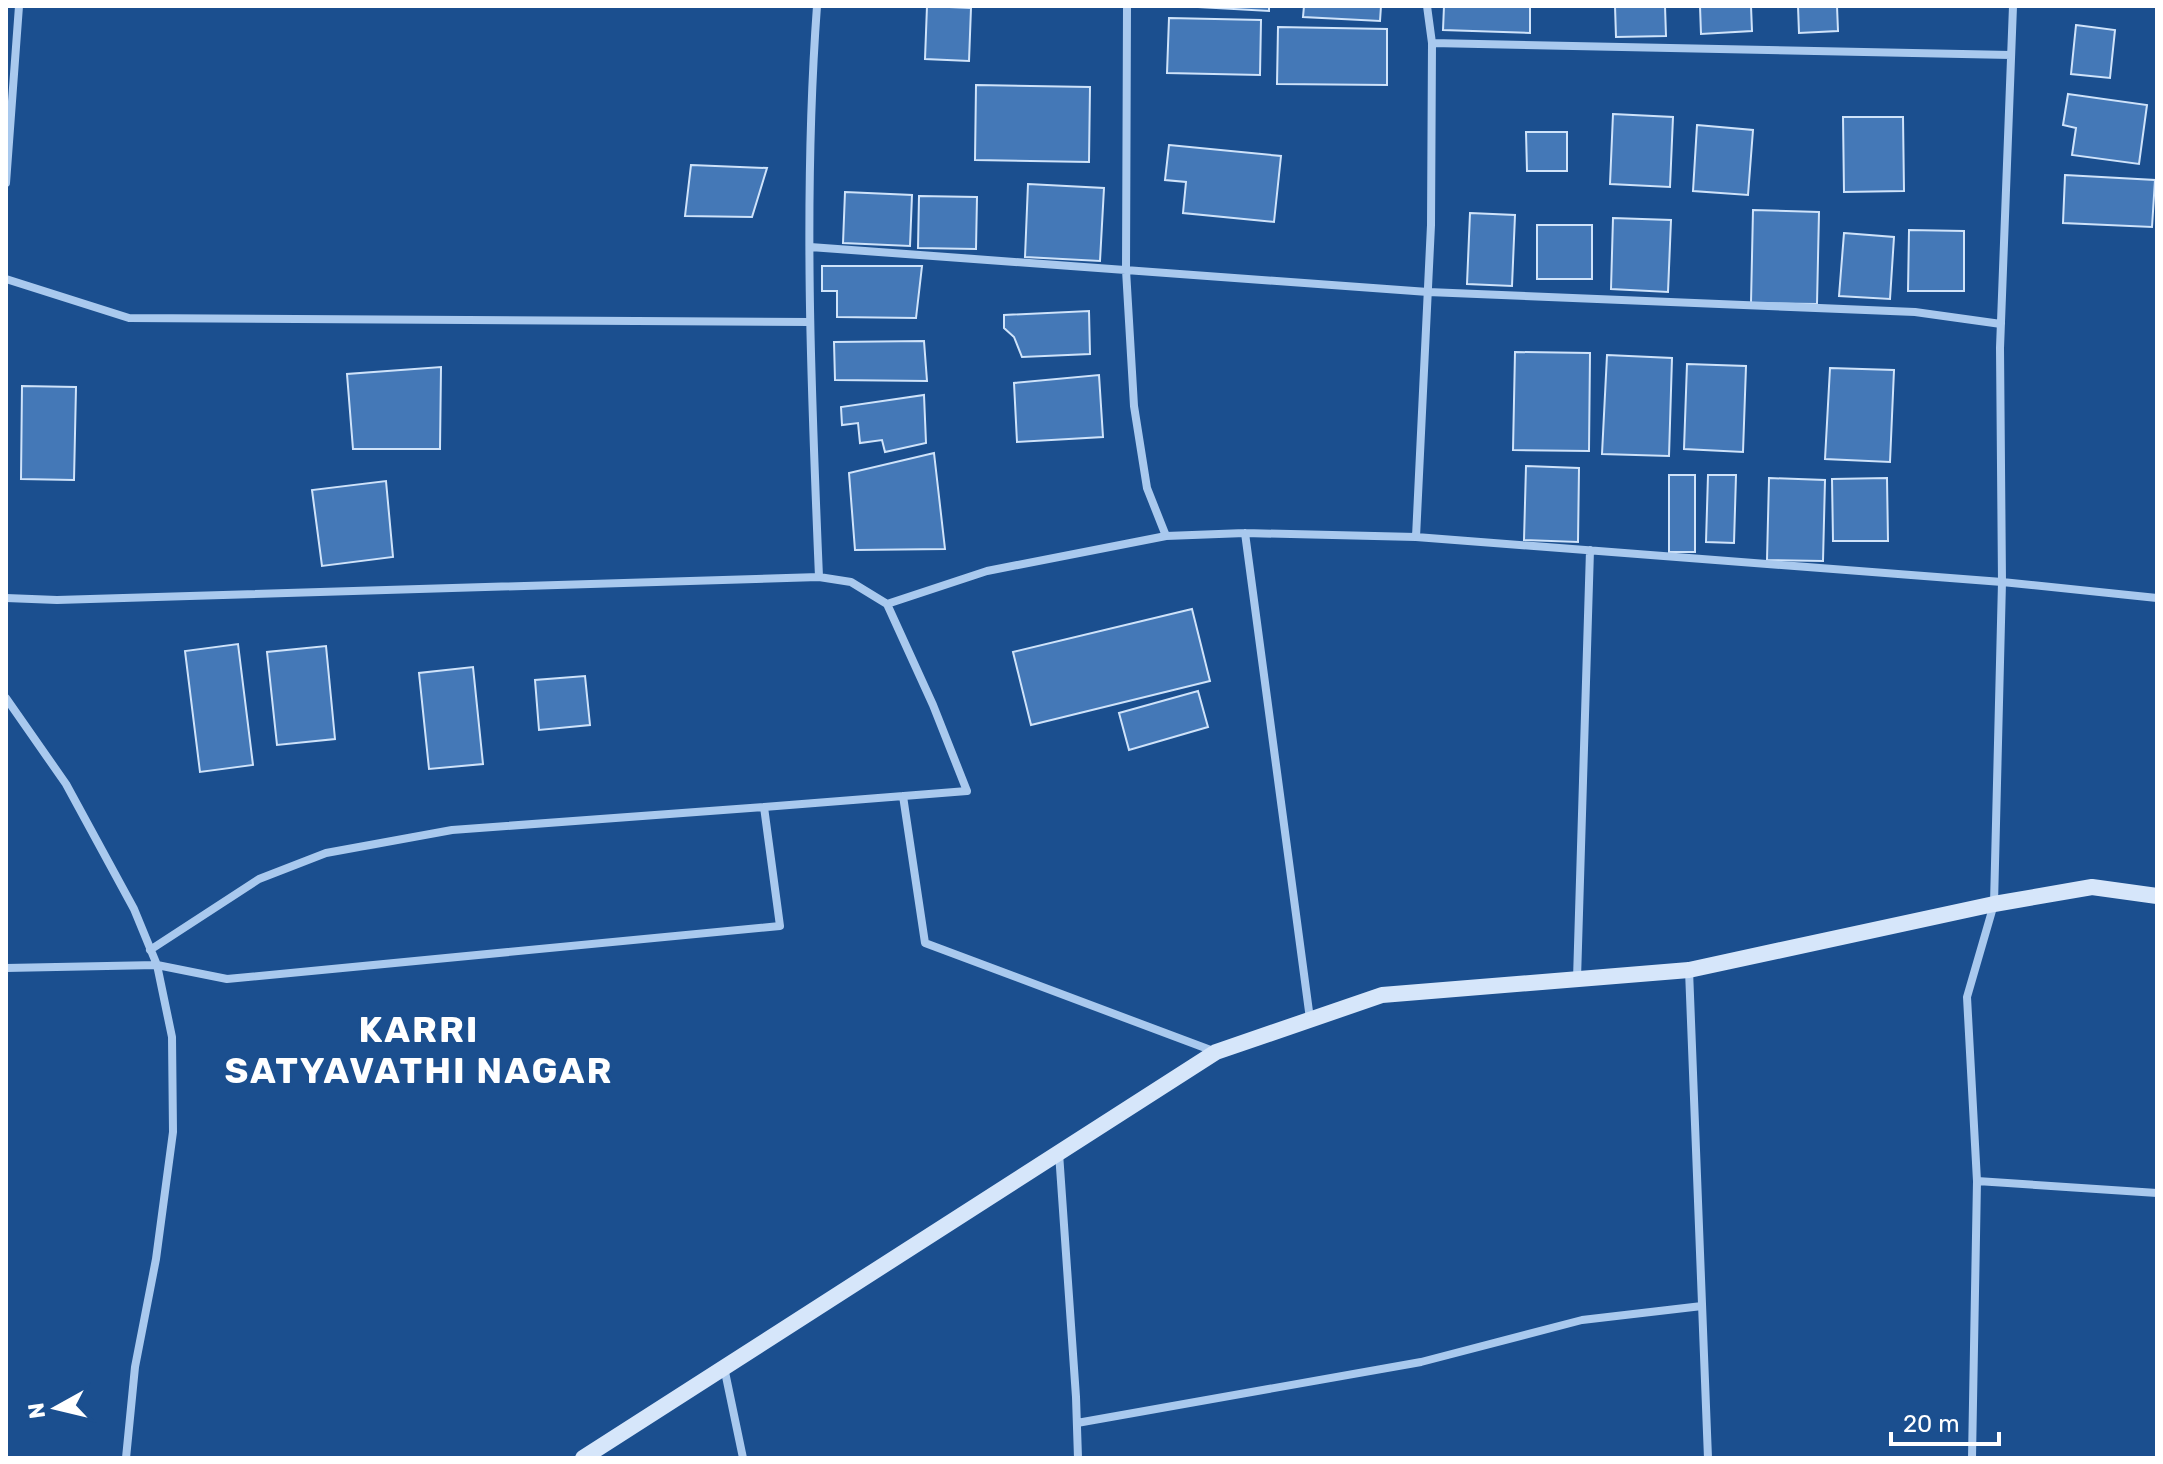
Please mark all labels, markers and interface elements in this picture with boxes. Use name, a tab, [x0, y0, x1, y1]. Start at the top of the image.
district label: KARRI SATYAVATHI NAGAR	[225, 1008, 613, 1092]
north arrow	[16, 1368, 96, 1448]
scale bar	[1891, 1396, 1999, 1446]
text: N	[22, 1401, 51, 1420]
text: 20 m	[1903, 1410, 1960, 1438]

